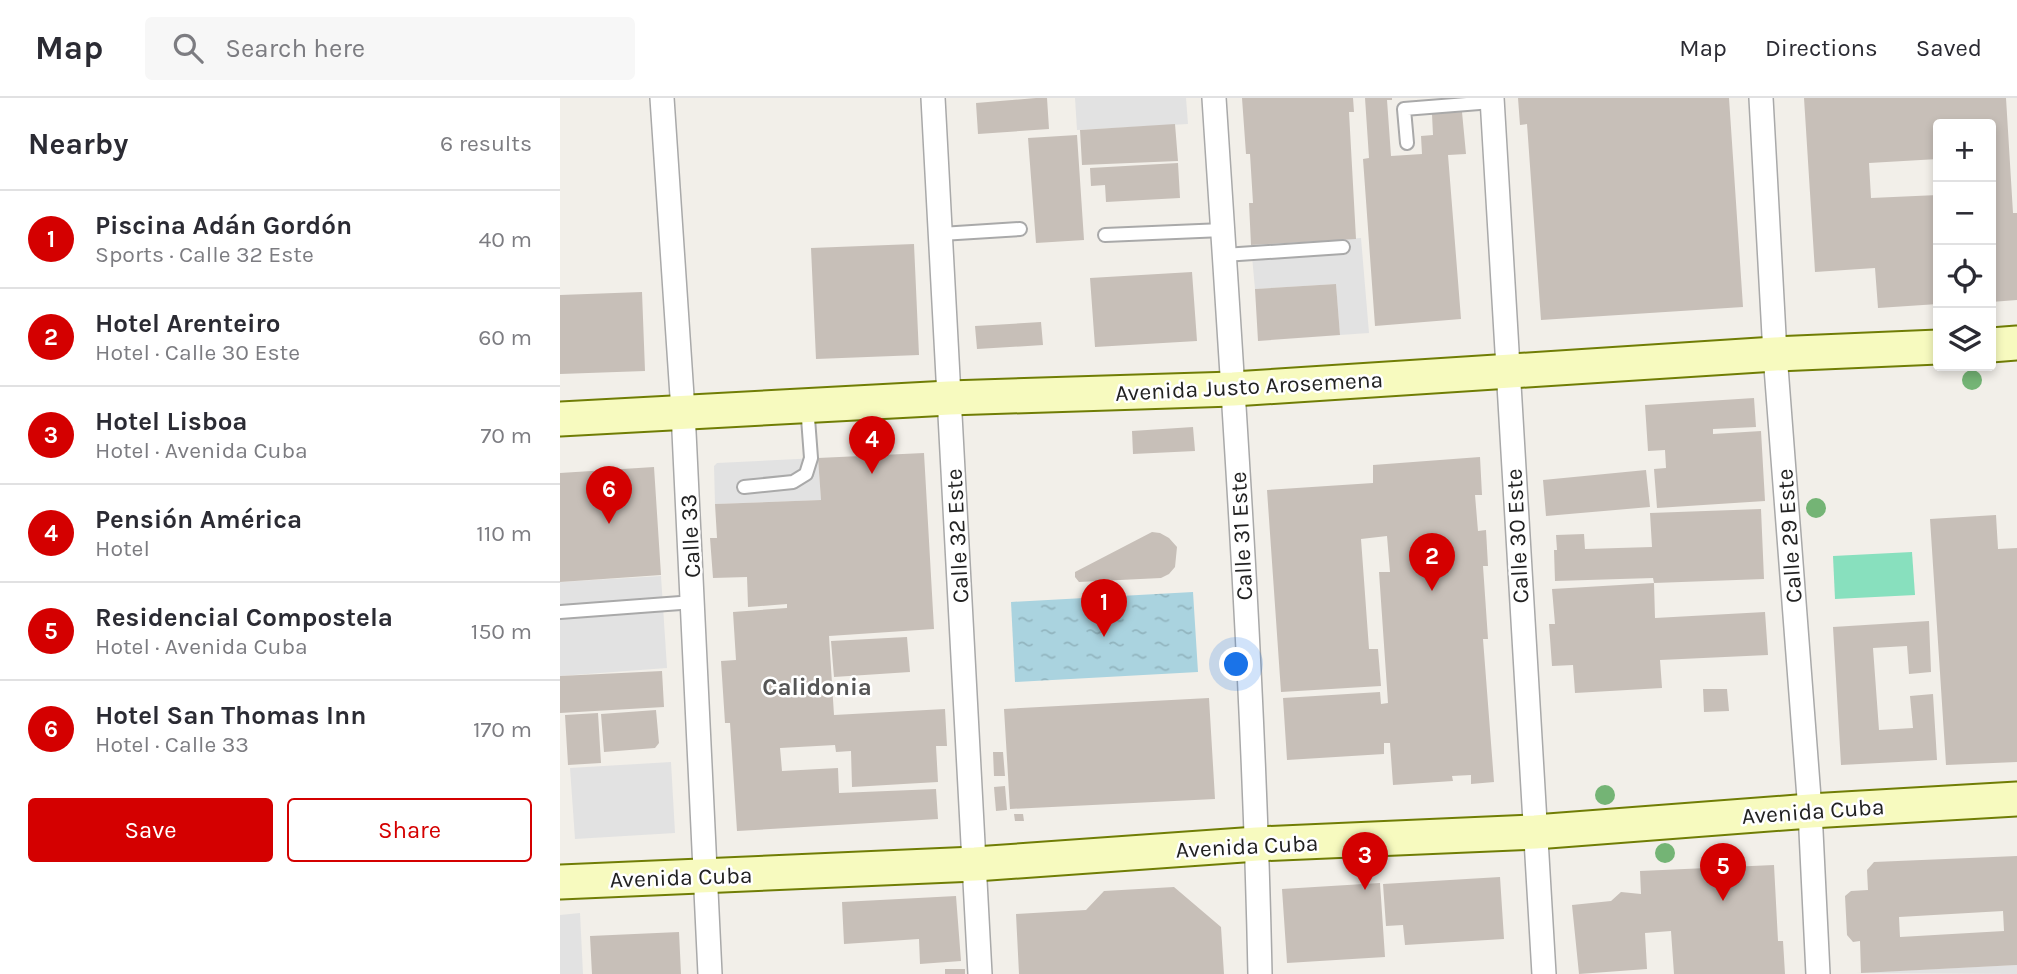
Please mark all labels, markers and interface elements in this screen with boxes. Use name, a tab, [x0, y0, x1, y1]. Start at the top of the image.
search box	[145, 17, 635, 80]
text: Map	[35, 29, 103, 67]
icon: search	[169, 29, 207, 67]
text: Search here	[225, 33, 365, 64]
text: Map	[1679, 34, 1727, 62]
text: Directions	[1765, 34, 1878, 62]
text: Saved	[1916, 34, 1982, 62]
map controls	[1933, 119, 1996, 371]
button: +	[1933, 119, 1996, 182]
text: Nearby	[28, 126, 128, 162]
text: 6 results	[440, 130, 532, 157]
button: −	[1933, 182, 1996, 245]
text: Piscina Adán Gordón	[95, 210, 352, 241]
text: 1	[47, 226, 55, 253]
text: 40 m	[479, 226, 532, 253]
text: Sports · Calle 32 Este	[95, 241, 314, 268]
button: locate	[1933, 245, 1996, 308]
text: Hotel Arenteiro	[95, 308, 281, 339]
button: layers	[1933, 308, 1996, 371]
text: 2	[44, 324, 58, 351]
text: 60 m	[478, 324, 532, 351]
text: Hotel · Calle 30 Este	[95, 339, 300, 366]
street label: Avenida Justo Arosemena	[1114, 366, 1384, 407]
text: Hotel Lisboa	[95, 406, 248, 437]
pin: 4	[849, 416, 895, 474]
text: 3	[44, 422, 58, 449]
text: 70 m	[481, 422, 532, 449]
text: Hotel · Avenida Cuba	[95, 437, 308, 464]
pin: 6	[586, 466, 632, 524]
street label: Calle 32 Este	[940, 468, 975, 604]
street label: Calle 30 Este	[1500, 468, 1535, 604]
street label: Calle 29 Este	[1771, 468, 1808, 604]
street label: Calle 31 Este	[1225, 471, 1258, 601]
street label: Calle 33	[675, 493, 706, 579]
text: Pensión América	[95, 504, 302, 535]
text: 4	[44, 520, 58, 547]
text: 110 m	[476, 520, 532, 547]
pin: 2	[1409, 533, 1455, 591]
text: Hotel	[95, 535, 150, 562]
pin: 1	[1081, 579, 1127, 637]
text: Residencial Compostela	[95, 602, 393, 633]
text: 5	[44, 618, 58, 645]
text: 150 m	[471, 618, 532, 645]
text: Hotel · Avenida Cuba	[95, 633, 308, 660]
your location	[1219, 647, 1253, 681]
district label: Calidonia	[762, 673, 872, 701]
text: Hotel San Thomas Inn	[95, 700, 366, 731]
text: 6	[44, 716, 58, 743]
text: 170 m	[473, 716, 532, 743]
text: Hotel · Calle 33	[95, 731, 249, 758]
street label: Avenida Cuba	[1741, 793, 1885, 830]
button: Save	[28, 798, 273, 862]
button: Share	[287, 798, 532, 862]
street label: Avenida Cuba	[1175, 829, 1319, 864]
pin: 3	[1342, 832, 1388, 890]
pin: 5	[1700, 843, 1746, 901]
street label: Avenida Cuba	[609, 862, 753, 893]

